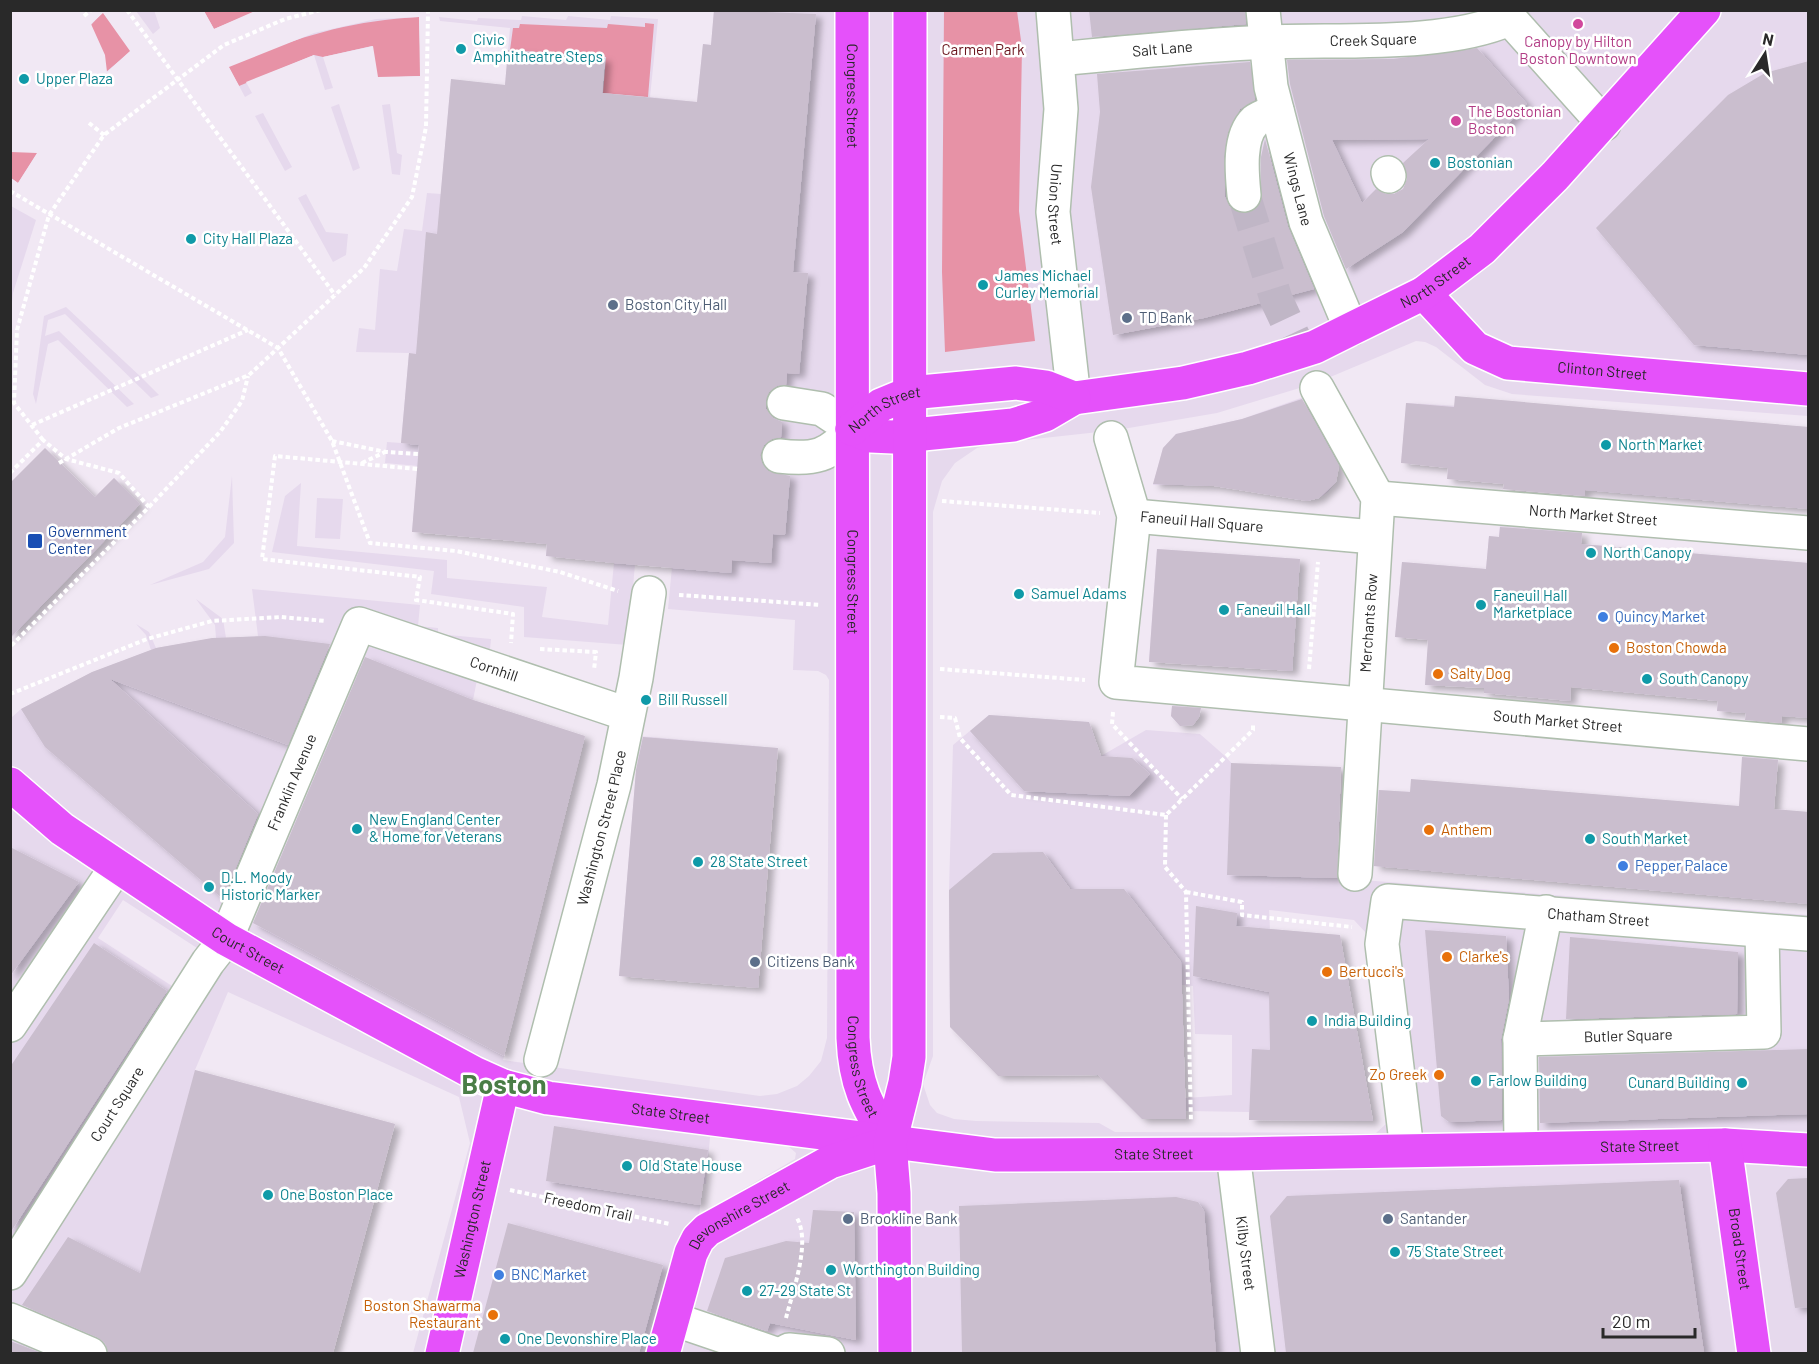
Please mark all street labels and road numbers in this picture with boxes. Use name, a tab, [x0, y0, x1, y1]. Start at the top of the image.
street label: Creek Square	[1330, 28, 1417, 49]
street label: Salt Lane	[1131, 37, 1193, 60]
street label: Congress Street	[844, 44, 862, 148]
street label: Wings Lane	[1280, 150, 1317, 228]
street label: Union Street	[1045, 163, 1067, 246]
street label: North Street	[1397, 251, 1474, 311]
street label: Clinton Street	[1557, 357, 1648, 383]
street label: North Street	[844, 382, 921, 436]
street label: North Market Street	[1528, 500, 1658, 529]
street label: Faneuil Hall Square	[1139, 507, 1264, 535]
street label: Congress Street	[845, 530, 863, 634]
street label: Merchants Row	[1356, 573, 1380, 673]
street label: Cornhill	[468, 652, 521, 685]
street label: South Market Street	[1492, 706, 1624, 735]
street label: Franklin Avenue	[263, 731, 320, 833]
street label: Washington Street Place	[572, 748, 629, 907]
street label: Chatham Street	[1547, 904, 1650, 930]
street label: Court Street	[209, 922, 288, 977]
street label: Congress Street	[845, 1016, 883, 1121]
street label: Butler Square	[1584, 1025, 1673, 1045]
street label: Court Square	[86, 1063, 147, 1145]
street label: State Street	[630, 1099, 711, 1127]
street label: State Street	[1600, 1136, 1680, 1155]
street label: State Street	[1114, 1144, 1193, 1162]
street label: Washington Street	[449, 1158, 494, 1280]
street label: Devonshire Street	[684, 1176, 792, 1252]
street label: Freedom Trail	[543, 1188, 634, 1224]
street label: Broad Street	[1726, 1207, 1755, 1291]
street label: Kilby Street	[1233, 1215, 1260, 1292]

